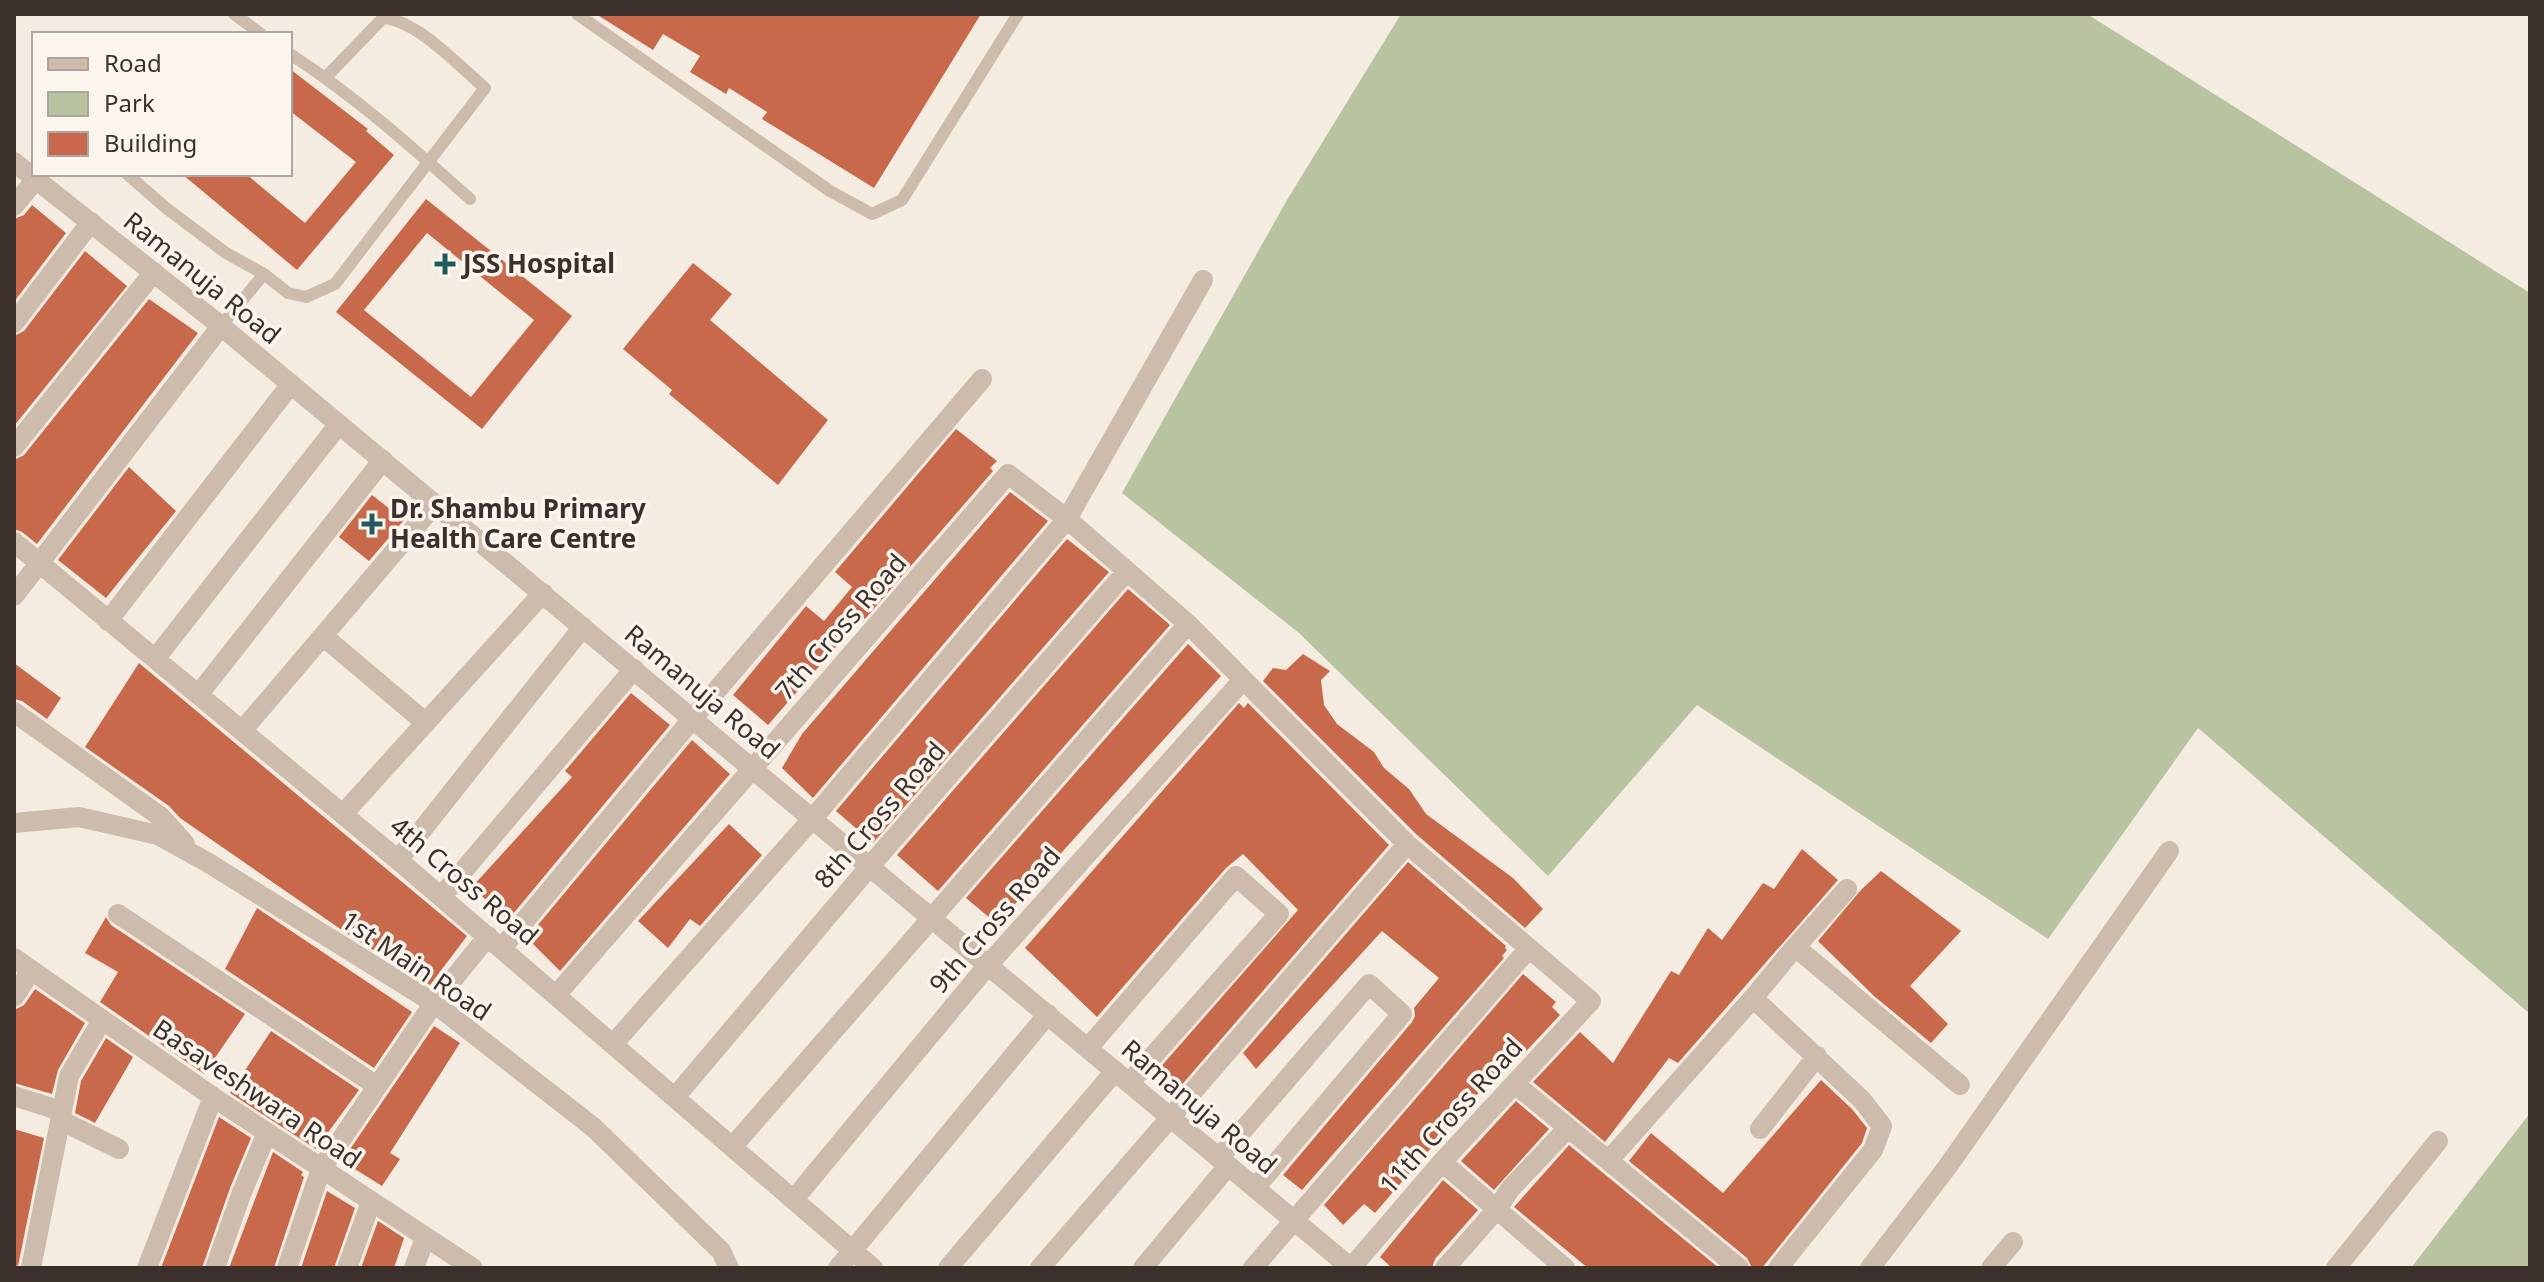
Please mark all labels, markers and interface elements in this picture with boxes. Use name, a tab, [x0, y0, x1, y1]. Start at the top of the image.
legend	[32, 32, 292, 176]
text: Road	[104, 46, 162, 79]
text: Park	[104, 86, 155, 119]
text: Building	[104, 126, 197, 159]
street label: Ramanuja Road	[117, 203, 289, 352]
place label: JSS Hospital	[461, 245, 615, 281]
marker: JSS Hospital	[434, 253, 456, 275]
place label: Dr. Shambu Primary Health Care Centre	[390, 490, 646, 556]
marker: Dr. Shambu Primary Health Care Centre	[361, 513, 383, 535]
street label: 7th Cross Road	[766, 545, 914, 707]
street label: Ramanuja Road	[617, 616, 788, 767]
street label: 8th Cross Road	[805, 733, 953, 895]
street label: 4th Cross Road	[383, 807, 547, 953]
street label: 9th Cross Road	[920, 838, 1068, 1000]
street label: 1st Main Road	[335, 902, 499, 1029]
street label: Basaveshwara Road	[146, 1010, 369, 1176]
street label: 11th Cross Road	[1370, 1030, 1530, 1201]
street label: Ramanuja Road	[1114, 1031, 1285, 1182]

